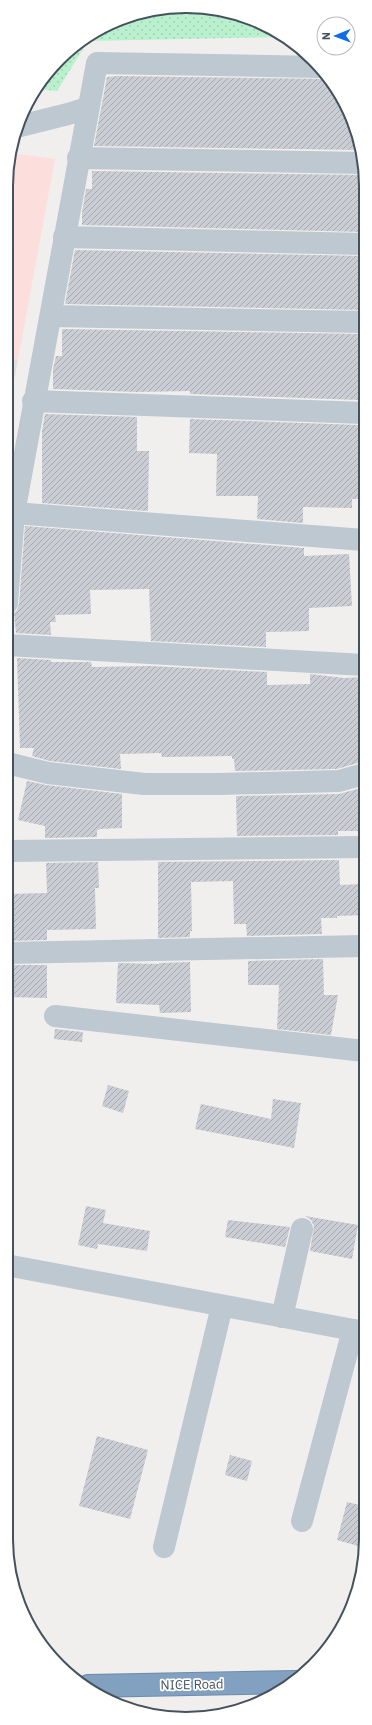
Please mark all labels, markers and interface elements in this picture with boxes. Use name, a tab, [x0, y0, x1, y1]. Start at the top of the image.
north arrow	[316, 16, 356, 56]
text: N	[319, 32, 333, 40]
street label: NICE Road	[160, 1675, 224, 1694]

